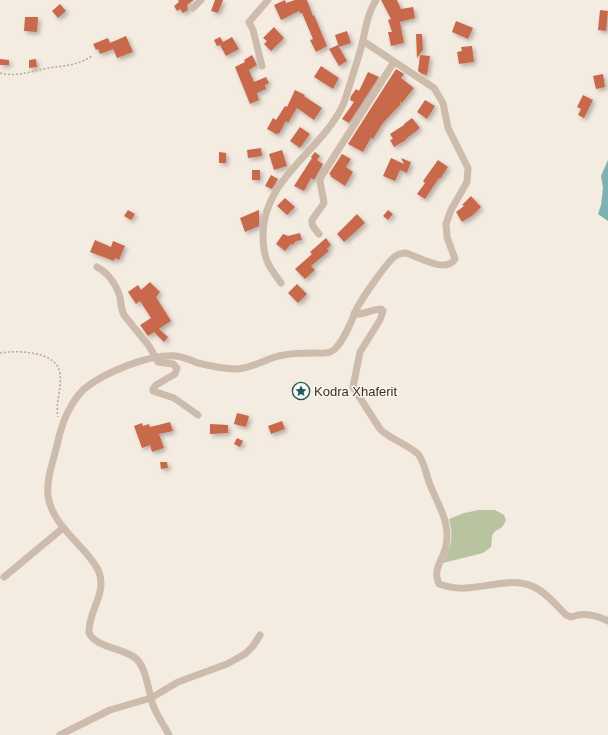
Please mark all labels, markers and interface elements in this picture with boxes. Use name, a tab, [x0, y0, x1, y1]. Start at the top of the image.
place icon: Kodra Xhaferit	[291, 381, 311, 401]
place label: Kodra Xhaferit	[314, 384, 397, 399]

